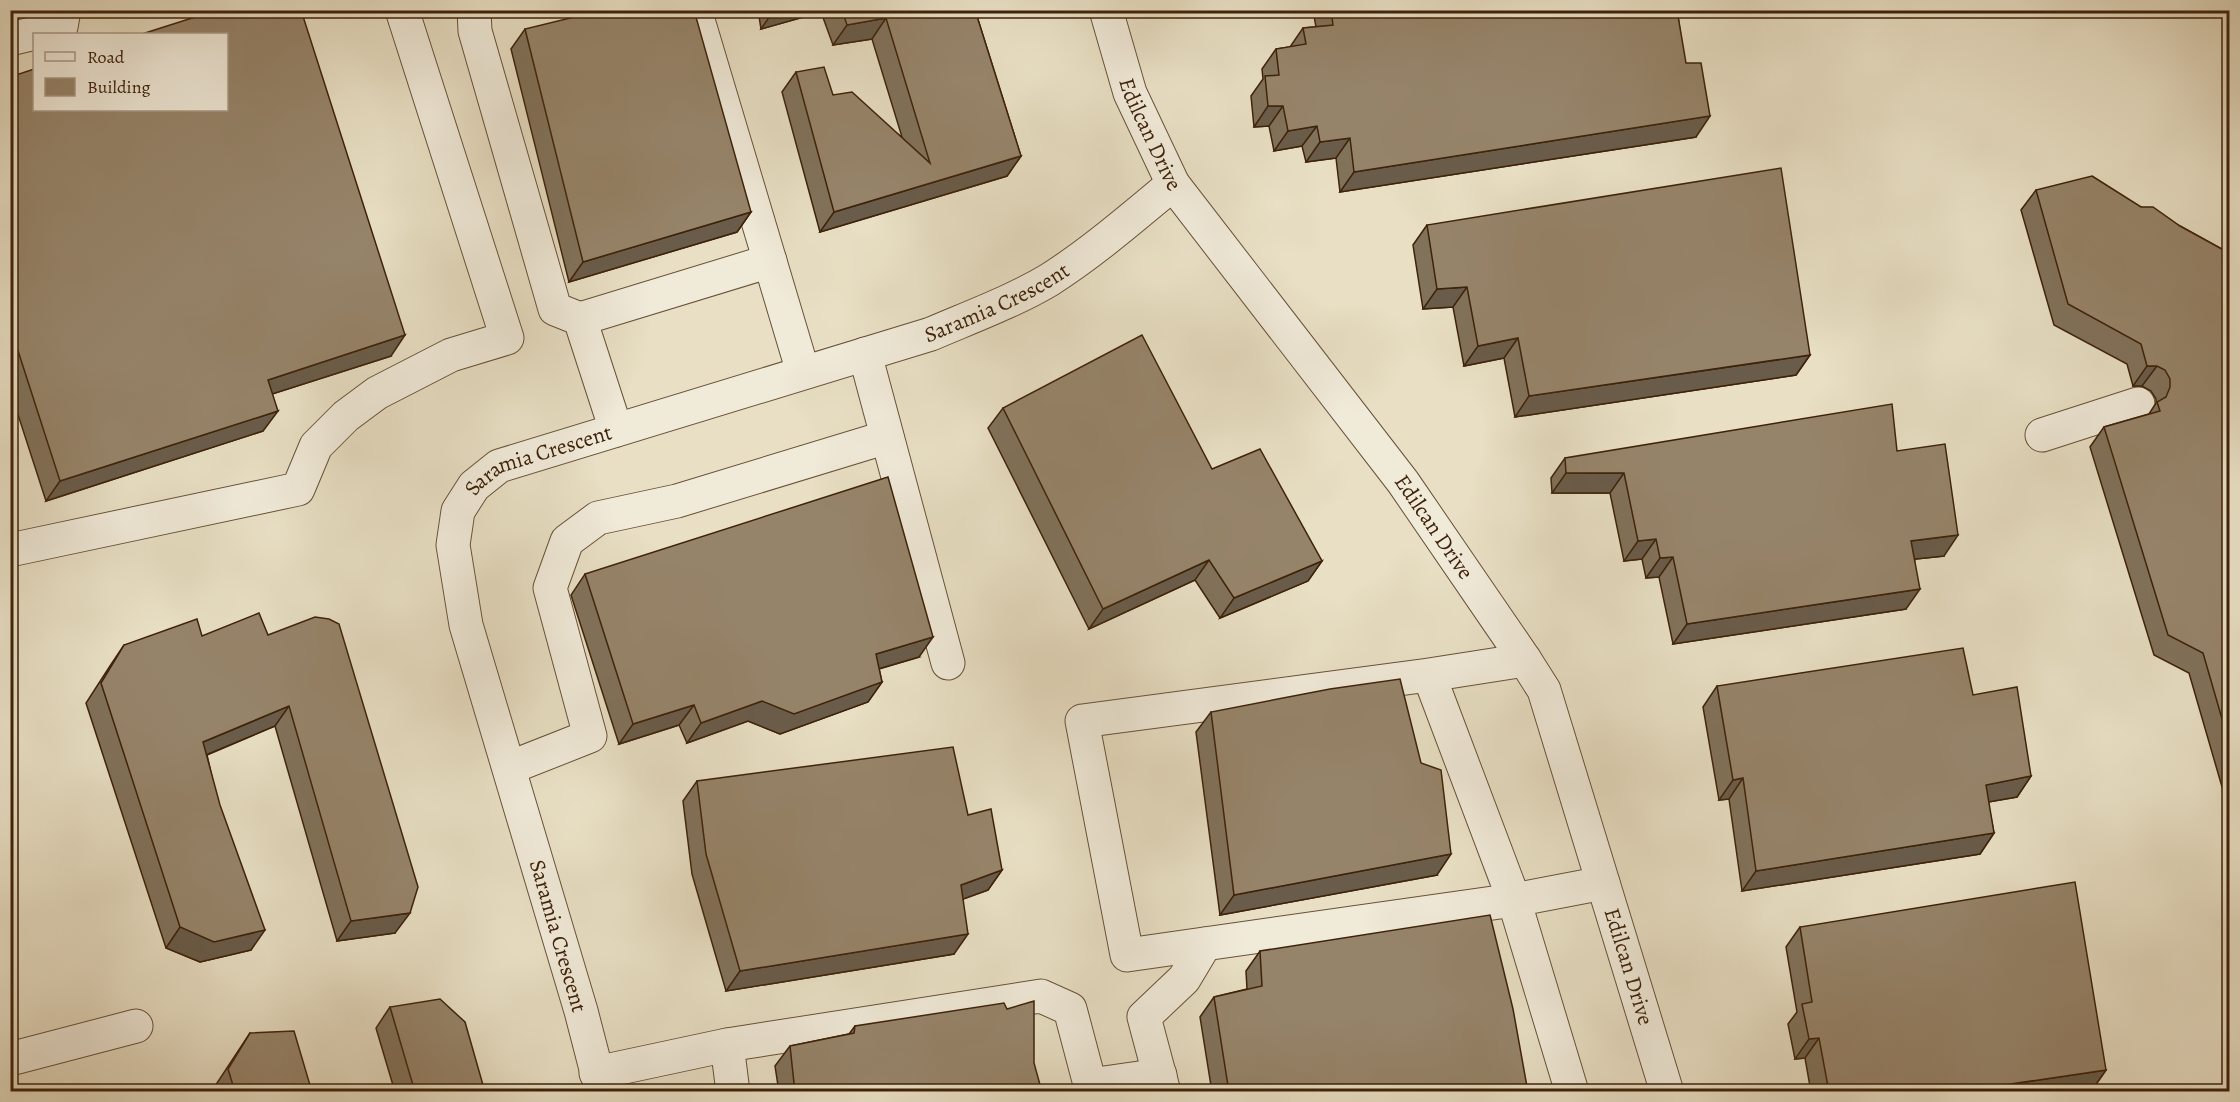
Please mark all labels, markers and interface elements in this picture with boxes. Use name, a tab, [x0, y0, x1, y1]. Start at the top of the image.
legend	[33, 33, 228, 111]
text: Road	[87, 45, 125, 69]
street label: Edilcan Drive	[1111, 74, 1188, 198]
text: Building	[87, 75, 151, 99]
street label: Saramia Crescent	[921, 256, 1075, 350]
street label: Saramia Crescent	[457, 417, 616, 501]
street label: Edilcan Drive	[1387, 469, 1480, 585]
street label: Saramia Crescent	[522, 856, 594, 1016]
street label: Edilcan Drive	[1597, 904, 1661, 1029]

